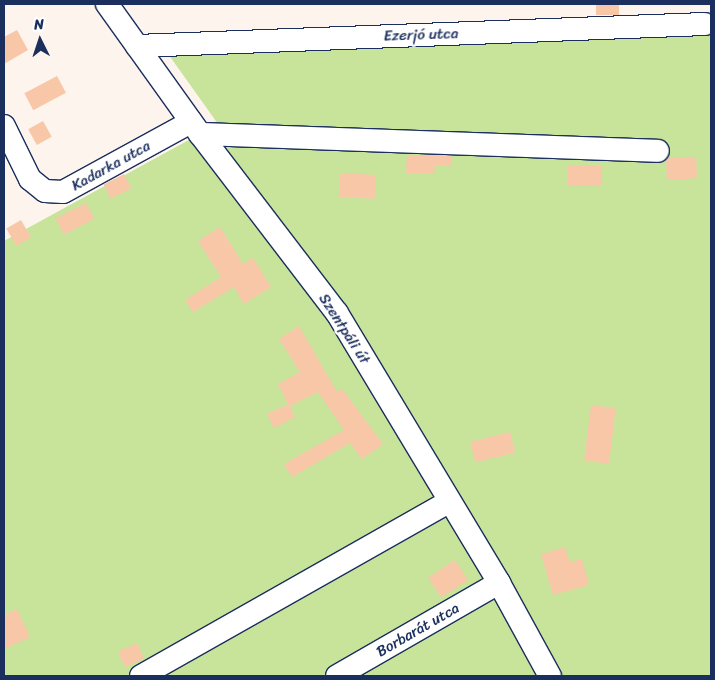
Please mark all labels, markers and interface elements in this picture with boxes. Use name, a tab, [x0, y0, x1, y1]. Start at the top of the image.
text: N	[33, 12, 45, 37]
north arrow	[15, 15, 65, 65]
street label: Ezerjó utca	[383, 25, 459, 45]
street label: Kadarka utca	[68, 137, 154, 195]
street label: Szentpáli út	[314, 290, 374, 368]
street label: Borbarát utca	[373, 599, 463, 661]

